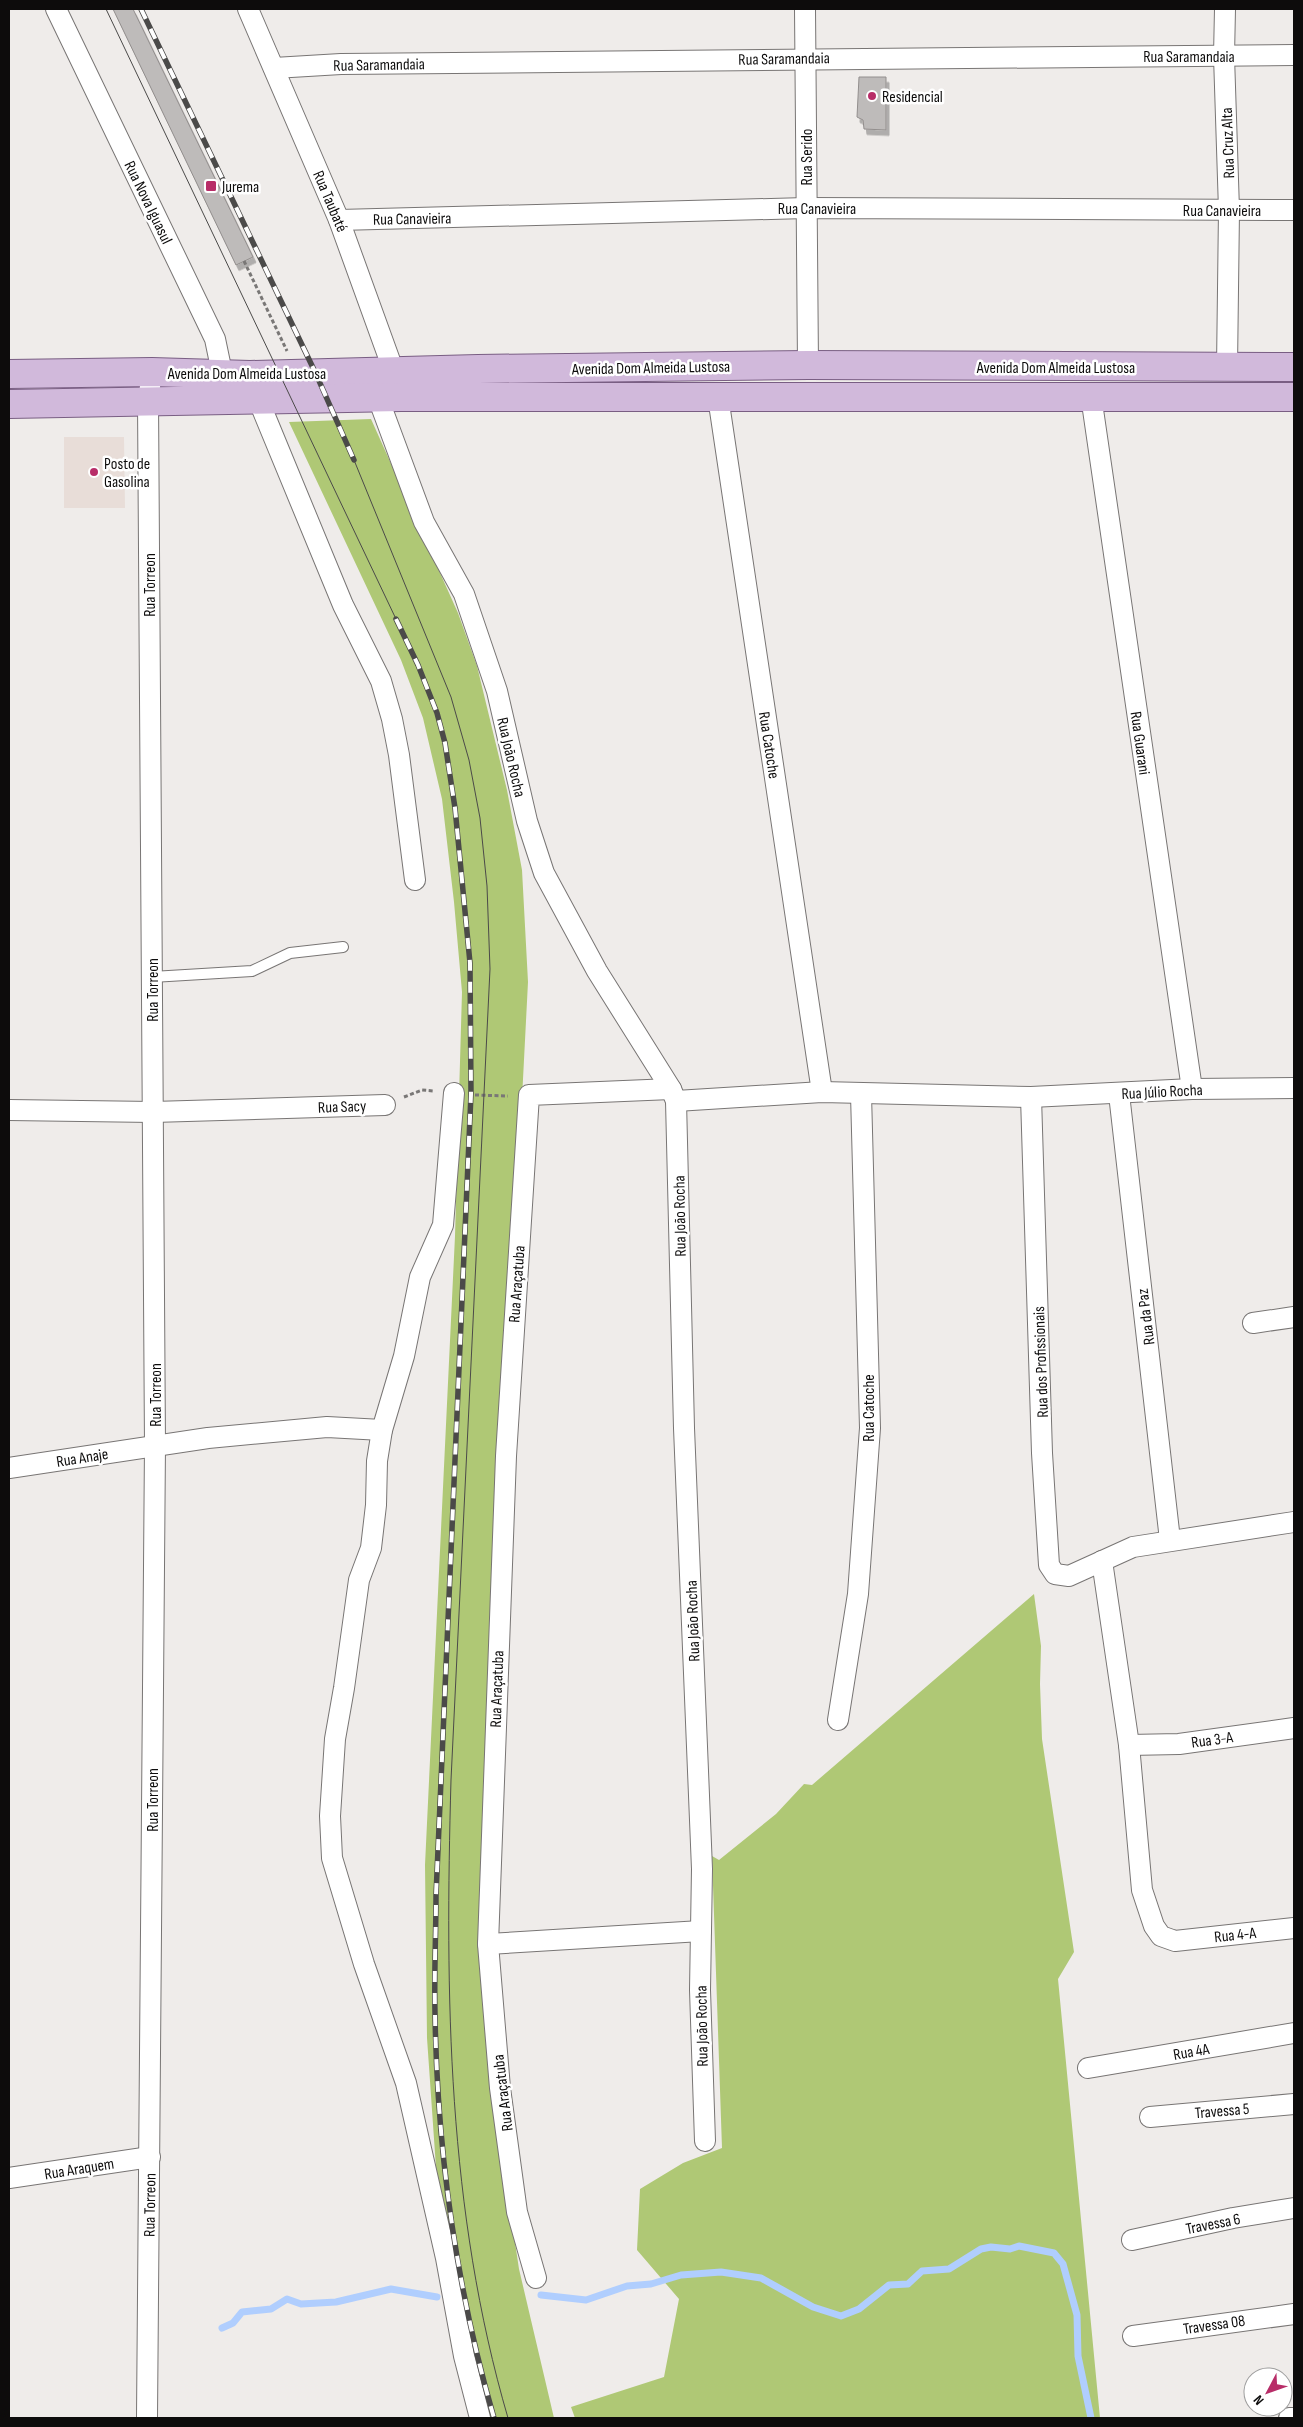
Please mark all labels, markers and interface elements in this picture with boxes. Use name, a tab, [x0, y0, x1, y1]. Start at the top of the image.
street label: Rua Saramandaia	[1143, 48, 1235, 67]
street label: Rua Saramandaia	[738, 49, 830, 70]
street label: Rua Saramandaia	[333, 55, 425, 76]
place label: Residencial	[882, 88, 943, 107]
marker: Residencial	[866, 90, 878, 102]
street label: Rua Cruz Alta	[1218, 107, 1239, 179]
street label: Rua Serido	[798, 129, 817, 185]
street label: Rua Nova Iguasul	[119, 158, 176, 247]
street label: Rua Taubaté	[308, 168, 351, 235]
place label: Jurema	[221, 178, 259, 197]
marker: Jurema	[204, 179, 218, 193]
street label: Rua Canavieira	[778, 200, 856, 219]
street label: Rua Canavieira	[1183, 202, 1261, 221]
street label: Rua Canavieira	[373, 209, 451, 230]
street label: Avenida Dom Almeida Lustosa	[571, 358, 730, 379]
street label: Avenida Dom Almeida Lustosa	[976, 359, 1135, 378]
street label: Avenida Dom Almeida Lustosa	[167, 365, 326, 384]
place label: Posto de Gasolina	[104, 455, 150, 492]
marker: Posto de Gasolina	[88, 466, 100, 478]
street label: Rua Torreon	[141, 553, 160, 617]
street label: Rua Catoche	[754, 710, 783, 780]
street label: Rua Guarani	[1126, 710, 1153, 776]
street label: Rua João Rocha	[492, 716, 529, 799]
street label: Rua Torreon	[144, 958, 163, 1022]
street label: Rua Júlio Rocha	[1121, 1081, 1203, 1104]
street label: Rua Sacy	[318, 1097, 367, 1118]
street label: Rua João Rocha	[670, 1175, 691, 1257]
street label: Rua Araçatuba	[505, 1245, 530, 1323]
street label: Rua da Paz	[1134, 1287, 1159, 1346]
street label: Rua dos Profissionais	[1030, 1306, 1053, 1418]
street label: Rua Torreon	[147, 1363, 166, 1427]
street label: Rua Catoche	[860, 1374, 879, 1442]
street label: Rua Anaje	[55, 1445, 110, 1472]
street label: Rua João Rocha	[683, 1580, 704, 1662]
street label: Rua Araçatuba	[487, 1650, 508, 1728]
street label: Rua 3-A	[1190, 1728, 1234, 1753]
street label: Rua Torreon	[144, 1768, 163, 1832]
street label: Rua 4-A	[1213, 1924, 1257, 1947]
street label: Rua João Rocha	[692, 1985, 713, 2067]
street label: Rua 4A	[1172, 2040, 1211, 2065]
street label: Rua Araçatuba	[489, 2053, 518, 2132]
street label: Travessa 5	[1194, 2100, 1250, 2123]
street label: Rua Araquem	[43, 2155, 116, 2184]
street label: Rua Torreon	[140, 2173, 161, 2237]
street label: Travessa 6	[1184, 2210, 1242, 2239]
street label: Travessa 08	[1182, 2312, 1246, 2339]
north arrow	[1243, 2367, 1293, 2417]
text: N	[1250, 2392, 1267, 2409]

